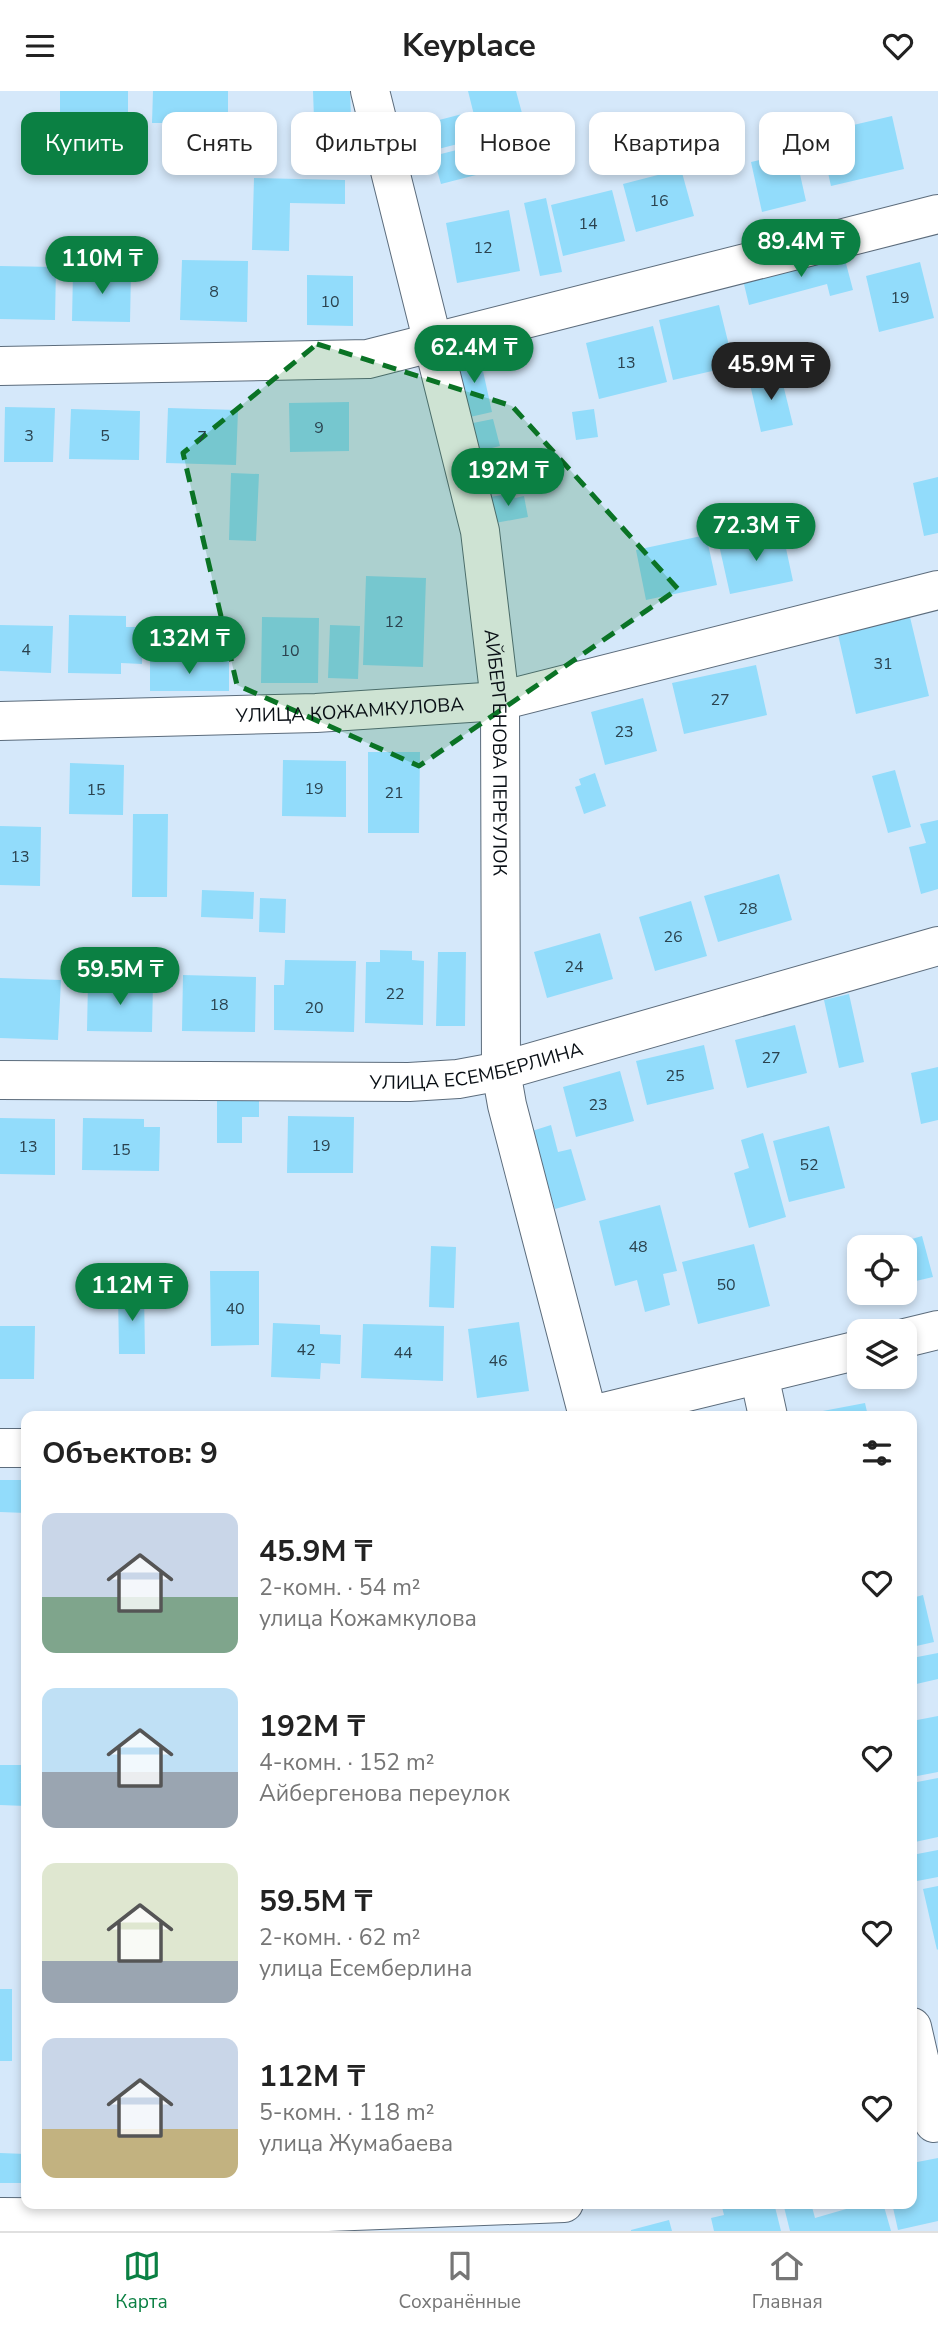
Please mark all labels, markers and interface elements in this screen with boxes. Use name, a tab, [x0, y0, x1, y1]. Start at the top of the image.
text: Keyplace	[402, 24, 536, 67]
icon: menu	[21, 27, 59, 65]
icon: heart	[879, 27, 917, 65]
chip: Купить	[21, 112, 148, 175]
chip: Снять	[162, 112, 277, 175]
chip: Фильтры	[291, 112, 441, 175]
chip: Новое	[455, 112, 575, 175]
chip: Квартира	[589, 112, 745, 175]
chip: Дом	[759, 112, 855, 175]
house number: 16	[649, 190, 669, 212]
house number: 14	[578, 213, 598, 235]
pin: 89.4M ₸	[736, 219, 866, 279]
text: 89.4M ₸	[757, 226, 845, 257]
pin: 110M ₸	[45, 237, 159, 296]
house number: 12	[473, 237, 493, 259]
text: 110M ₸	[61, 243, 143, 274]
house number: 8	[209, 281, 219, 303]
house number: 19	[890, 287, 910, 309]
house number: 10	[320, 291, 340, 313]
pin: 62.4M ₸	[409, 325, 539, 385]
text: 62.4M ₸	[430, 332, 518, 363]
pin: 45.9M ₸	[706, 343, 836, 402]
text: 45.9M ₸	[727, 349, 815, 380]
house number: 13	[616, 352, 636, 374]
house number: 9	[314, 417, 324, 439]
house number: 3	[24, 425, 34, 447]
house number: 5	[100, 425, 110, 447]
house number: 7	[197, 426, 207, 448]
pin: 192M ₸	[451, 449, 565, 508]
text: 192M ₸	[467, 455, 549, 486]
pin: 72.3M ₸	[691, 503, 821, 563]
text: 72.3M ₸	[712, 510, 800, 541]
house number: 12	[384, 611, 404, 633]
pin: 132M ₸	[132, 617, 246, 676]
text: 132M ₸	[148, 623, 230, 654]
street label: АЙБЕРГЕНОВА ПЕРЕУЛОК	[478, 628, 512, 876]
house number: 4	[21, 639, 31, 661]
house number: 10	[280, 640, 300, 662]
house number: 31	[873, 653, 893, 675]
house number: 27	[710, 689, 730, 711]
street label: УЛИЦА КОЖАМКУЛОВА	[234, 691, 465, 729]
house number: 23	[614, 721, 634, 743]
house number: 19	[304, 778, 324, 800]
house number: 15	[86, 779, 106, 801]
house number: 21	[384, 782, 404, 804]
house number: 13	[10, 846, 30, 868]
house number: 28	[738, 898, 758, 920]
house number: 26	[663, 926, 683, 948]
pin: 59.5M ₸	[55, 947, 185, 1007]
text: 59.5M ₸	[76, 954, 164, 985]
house number: 24	[564, 956, 584, 978]
house number: 22	[385, 983, 405, 1005]
house number: 18	[209, 994, 229, 1016]
house number: 20	[304, 997, 324, 1019]
street label: УЛИЦА ЕСЕМБЕРЛИНА	[369, 1036, 586, 1096]
house number: 27	[761, 1047, 781, 1069]
house number: 25	[665, 1065, 685, 1087]
house number: 23	[588, 1094, 608, 1116]
house number: 19	[311, 1135, 331, 1157]
house number: 13	[18, 1136, 38, 1158]
house number: 15	[111, 1139, 131, 1161]
house number: 52	[799, 1154, 819, 1176]
map controls	[847, 1235, 917, 1389]
button: locate	[847, 1235, 917, 1305]
house number: 48	[628, 1236, 648, 1258]
pin: 112M ₸	[75, 1263, 189, 1323]
text: 112M ₸	[91, 1270, 173, 1301]
house number: 50	[716, 1274, 736, 1296]
house number: 40	[225, 1298, 245, 1320]
button: layers	[847, 1319, 917, 1389]
house number: 42	[296, 1339, 316, 1361]
house number: 44	[393, 1342, 413, 1364]
house number: 46	[488, 1350, 508, 1372]
text: Объектов: 9	[42, 1433, 218, 1474]
icon: filters	[858, 1434, 896, 1472]
text: 45.9M ₸	[259, 1531, 373, 1572]
icon: home	[98, 1541, 182, 1625]
icon: heart	[858, 1564, 896, 1602]
text: 2-комн. · 54 m²	[259, 1572, 421, 1603]
text: улица Кожамкулова	[259, 1603, 477, 1634]
text: 192M ₸	[259, 1706, 365, 1747]
icon: home	[98, 1716, 182, 1800]
icon: heart	[858, 1739, 896, 1777]
text: 4-комн. · 152 m²	[259, 1747, 434, 1778]
text: Айбергенова переулок	[259, 1778, 510, 1809]
text: 59.5M ₸	[259, 1881, 373, 1922]
icon: home	[98, 1891, 182, 1975]
icon: heart	[858, 1914, 896, 1952]
text: 2-комн. · 62 m²	[259, 1922, 421, 1953]
text: улица Есемберлина	[259, 1953, 472, 1984]
text: 112M ₸	[259, 2056, 365, 2097]
icon: home	[98, 2066, 182, 2150]
icon: heart	[858, 2089, 896, 2127]
text: 5-комн. · 118 m²	[259, 2097, 434, 2128]
text: улица Жумабаева	[259, 2128, 453, 2159]
tab: Карта	[115, 2247, 168, 2315]
tab: Сохранённые	[398, 2247, 521, 2315]
tab: Главная	[752, 2247, 823, 2315]

